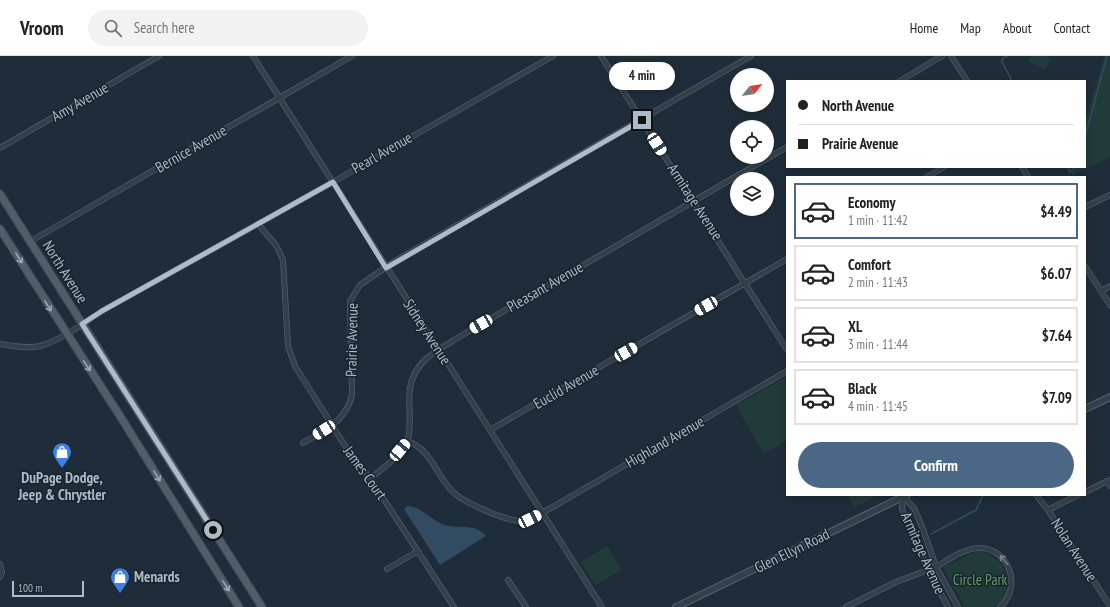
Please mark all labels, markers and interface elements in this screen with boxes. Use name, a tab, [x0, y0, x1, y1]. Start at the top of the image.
search box	[88, 10, 368, 46]
text: Vroom	[20, 16, 64, 40]
icon: search	[102, 17, 124, 39]
text: Search here	[134, 18, 195, 37]
text: Home	[910, 19, 938, 37]
text: Map	[960, 19, 981, 37]
text: About	[1003, 19, 1032, 37]
text: Contact	[1054, 19, 1090, 37]
callout: 4 min	[609, 62, 675, 90]
text: 4 min	[629, 67, 655, 84]
north arrow	[730, 68, 774, 112]
map controls	[730, 68, 774, 216]
street label: Amy Avenue	[48, 78, 112, 125]
text: North Avenue	[822, 96, 894, 115]
route end	[633, 111, 651, 129]
button: locate	[730, 120, 774, 164]
street label: Bernice Avenue	[152, 121, 230, 177]
street label: Pearl Avenue	[348, 128, 415, 178]
car	[645, 131, 669, 157]
text: Prairie Avenue	[822, 134, 899, 153]
street label: Armitage Avenue	[664, 160, 727, 244]
button: layers	[730, 172, 774, 216]
icon: car	[800, 193, 836, 229]
text: Economy	[848, 193, 896, 212]
text: $4.49	[1040, 202, 1072, 221]
text: 1 min · 11:42	[848, 212, 908, 229]
street label: North Avenue	[39, 237, 92, 307]
one-way arrow	[15, 252, 23, 264]
icon: car	[800, 255, 836, 291]
text: Comfort	[848, 255, 891, 274]
street label: Pleasant Avenue	[503, 257, 586, 316]
text: $6.07	[1040, 264, 1072, 283]
text: 2 min · 11:43	[848, 274, 908, 291]
street label: Sidney Avenue	[399, 295, 456, 368]
car	[693, 295, 719, 317]
one-way arrow	[45, 300, 53, 312]
street label: Prairie Avenue	[341, 303, 362, 377]
car	[468, 313, 494, 335]
icon: car	[800, 317, 836, 353]
text: XL	[848, 317, 862, 336]
text: $7.64	[1042, 326, 1072, 345]
text: 3 min · 11:44	[848, 336, 908, 353]
car	[613, 341, 639, 363]
one-way arrow	[83, 360, 91, 371]
street label: Euclid Avenue	[530, 360, 602, 413]
icon: car	[800, 379, 836, 415]
text: Black	[848, 379, 877, 398]
text: $7.09	[1042, 388, 1072, 407]
text: 4 min · 11:45	[848, 398, 908, 415]
street label: Highland Avenue	[622, 411, 707, 472]
car	[311, 418, 337, 442]
car	[388, 437, 412, 463]
shop icon: DuPage Dodge, Jeep & Chrystler	[51, 441, 73, 469]
street label: James Court	[339, 441, 391, 503]
button: Confirm	[798, 442, 1074, 488]
place label: DuPage Dodge, Jeep & Chrystler	[17, 468, 107, 504]
one-way arrow	[153, 470, 161, 481]
car	[517, 508, 543, 530]
street label: Armitage Avenue	[897, 509, 950, 597]
street label: Nolan Avenue	[1047, 515, 1102, 585]
route start	[204, 521, 222, 539]
street label: Glen Ellyn Road	[751, 524, 832, 577]
one-way arrow	[999, 555, 1008, 566]
shop icon: Menards	[109, 566, 131, 594]
place label: Menards	[134, 567, 180, 586]
park label: Circle Park	[953, 570, 1008, 589]
scale bar	[12, 579, 84, 598]
one-way arrow	[222, 580, 230, 592]
text: 100 m	[18, 581, 42, 595]

